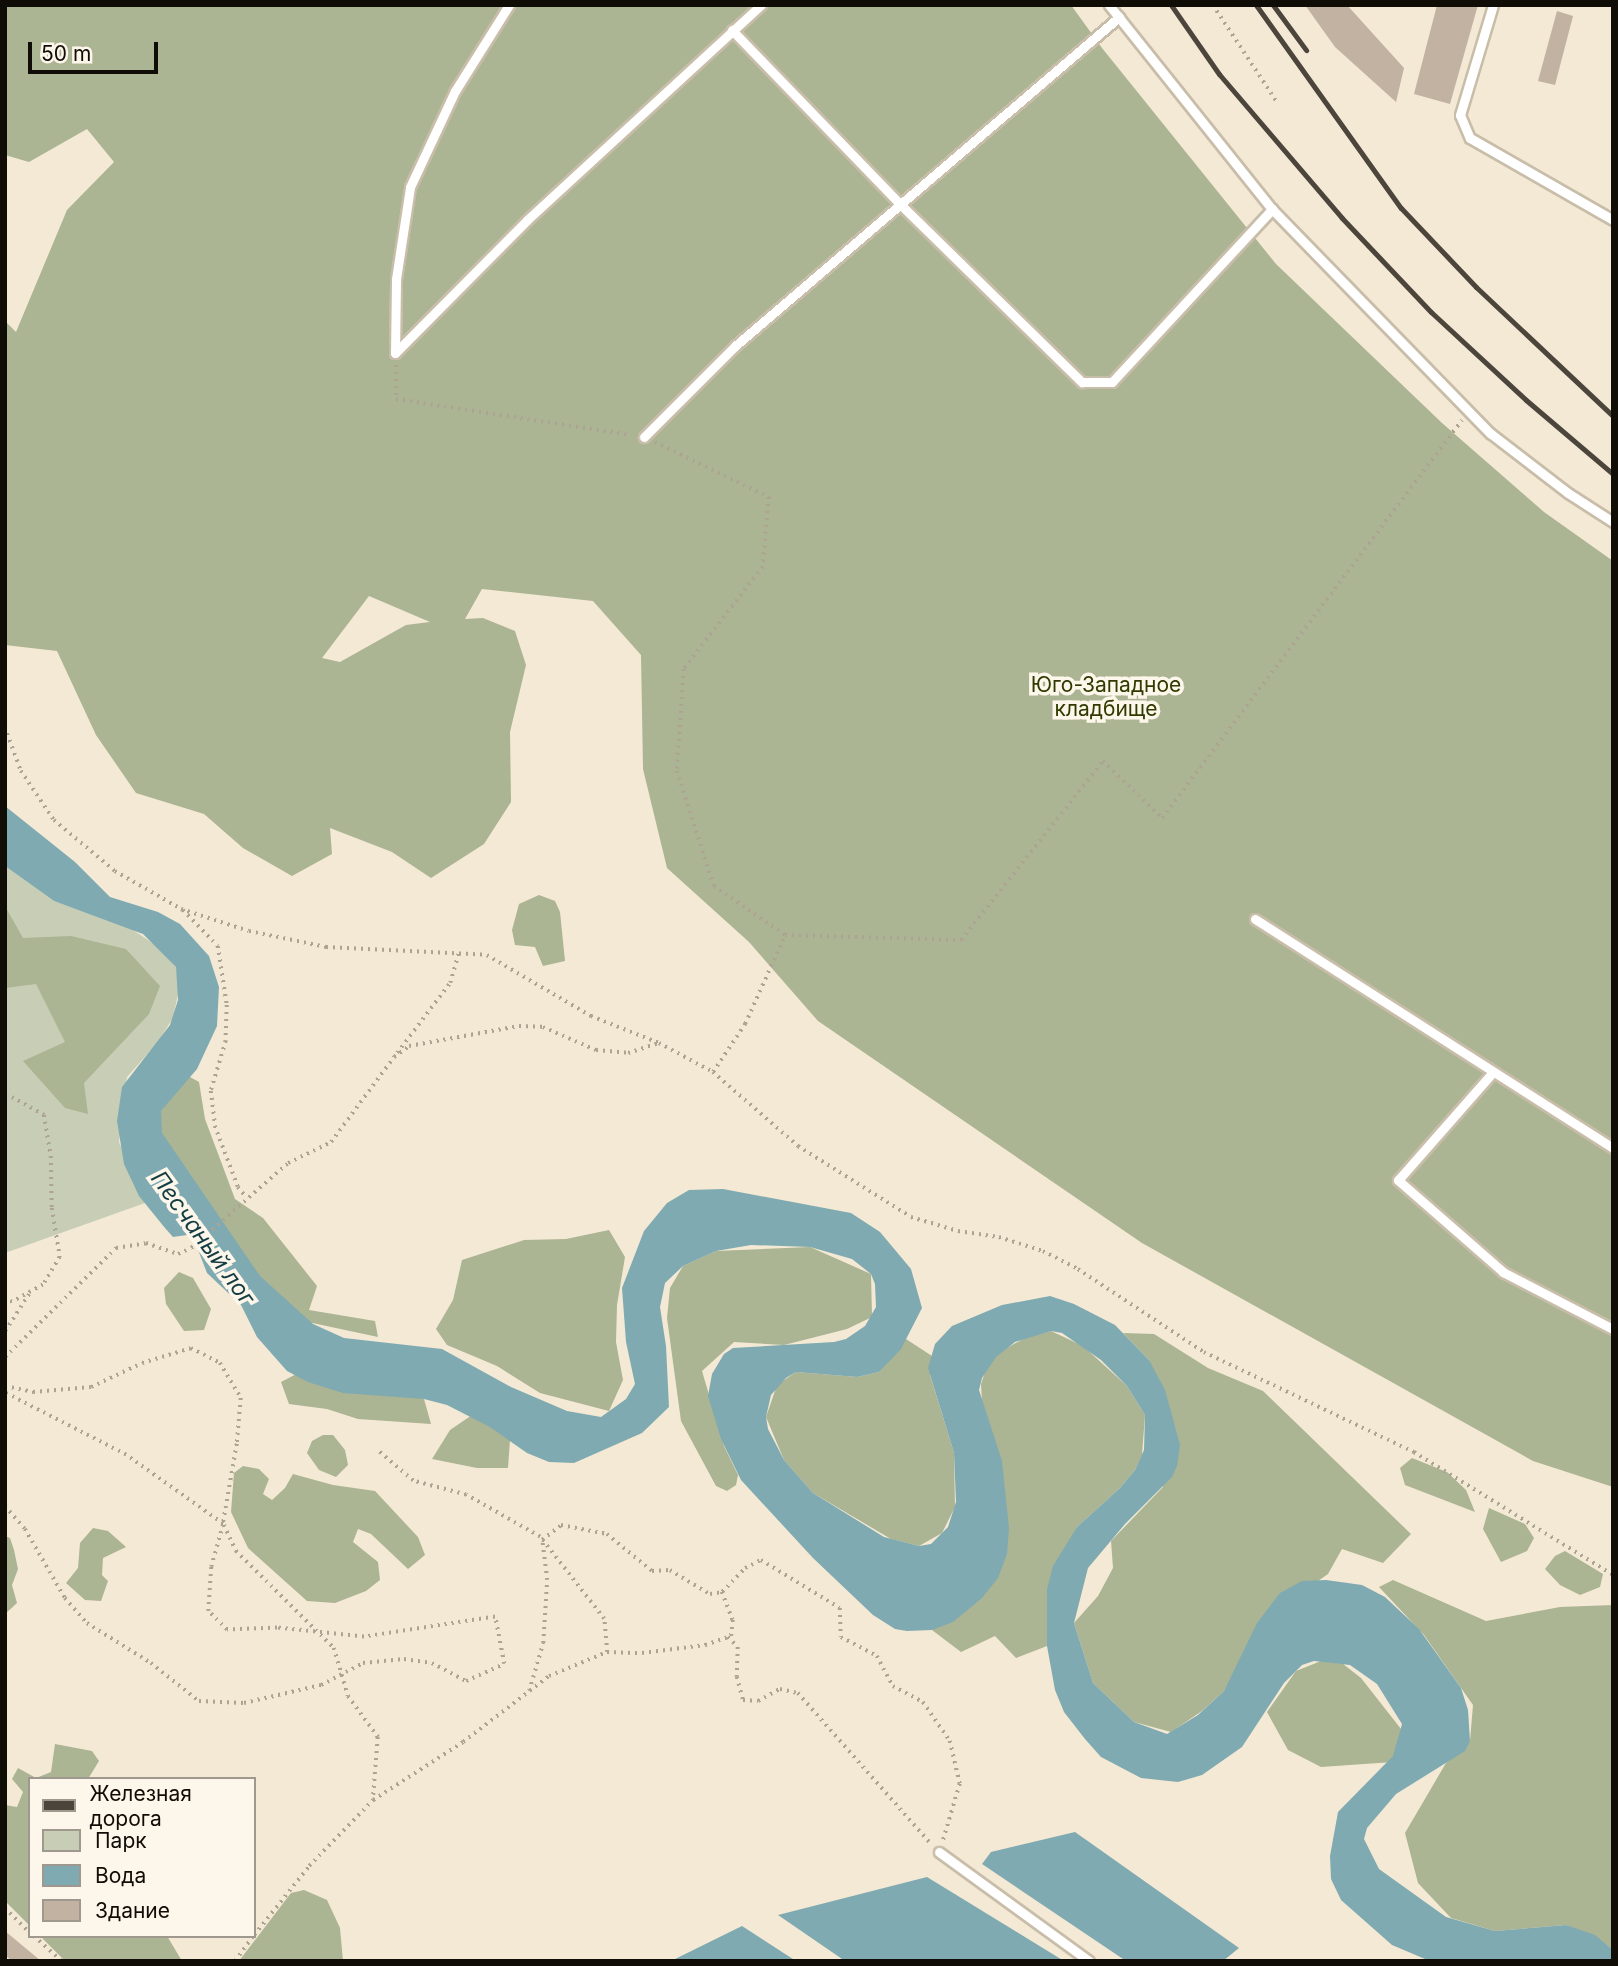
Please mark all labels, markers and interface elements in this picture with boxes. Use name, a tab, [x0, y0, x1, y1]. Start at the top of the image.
scale bar	[32, 28, 161, 72]
text: 50 m	[41, 41, 91, 66]
park label: Юго-Западное кладбище	[1031, 672, 1181, 722]
water label: Песчаный лог	[145, 1166, 261, 1310]
legend	[28, 1777, 256, 1938]
text: Железная дорога	[90, 1781, 192, 1831]
text: Парк	[95, 1828, 147, 1853]
text: Вода	[95, 1863, 146, 1888]
text: Здание	[95, 1898, 170, 1923]

